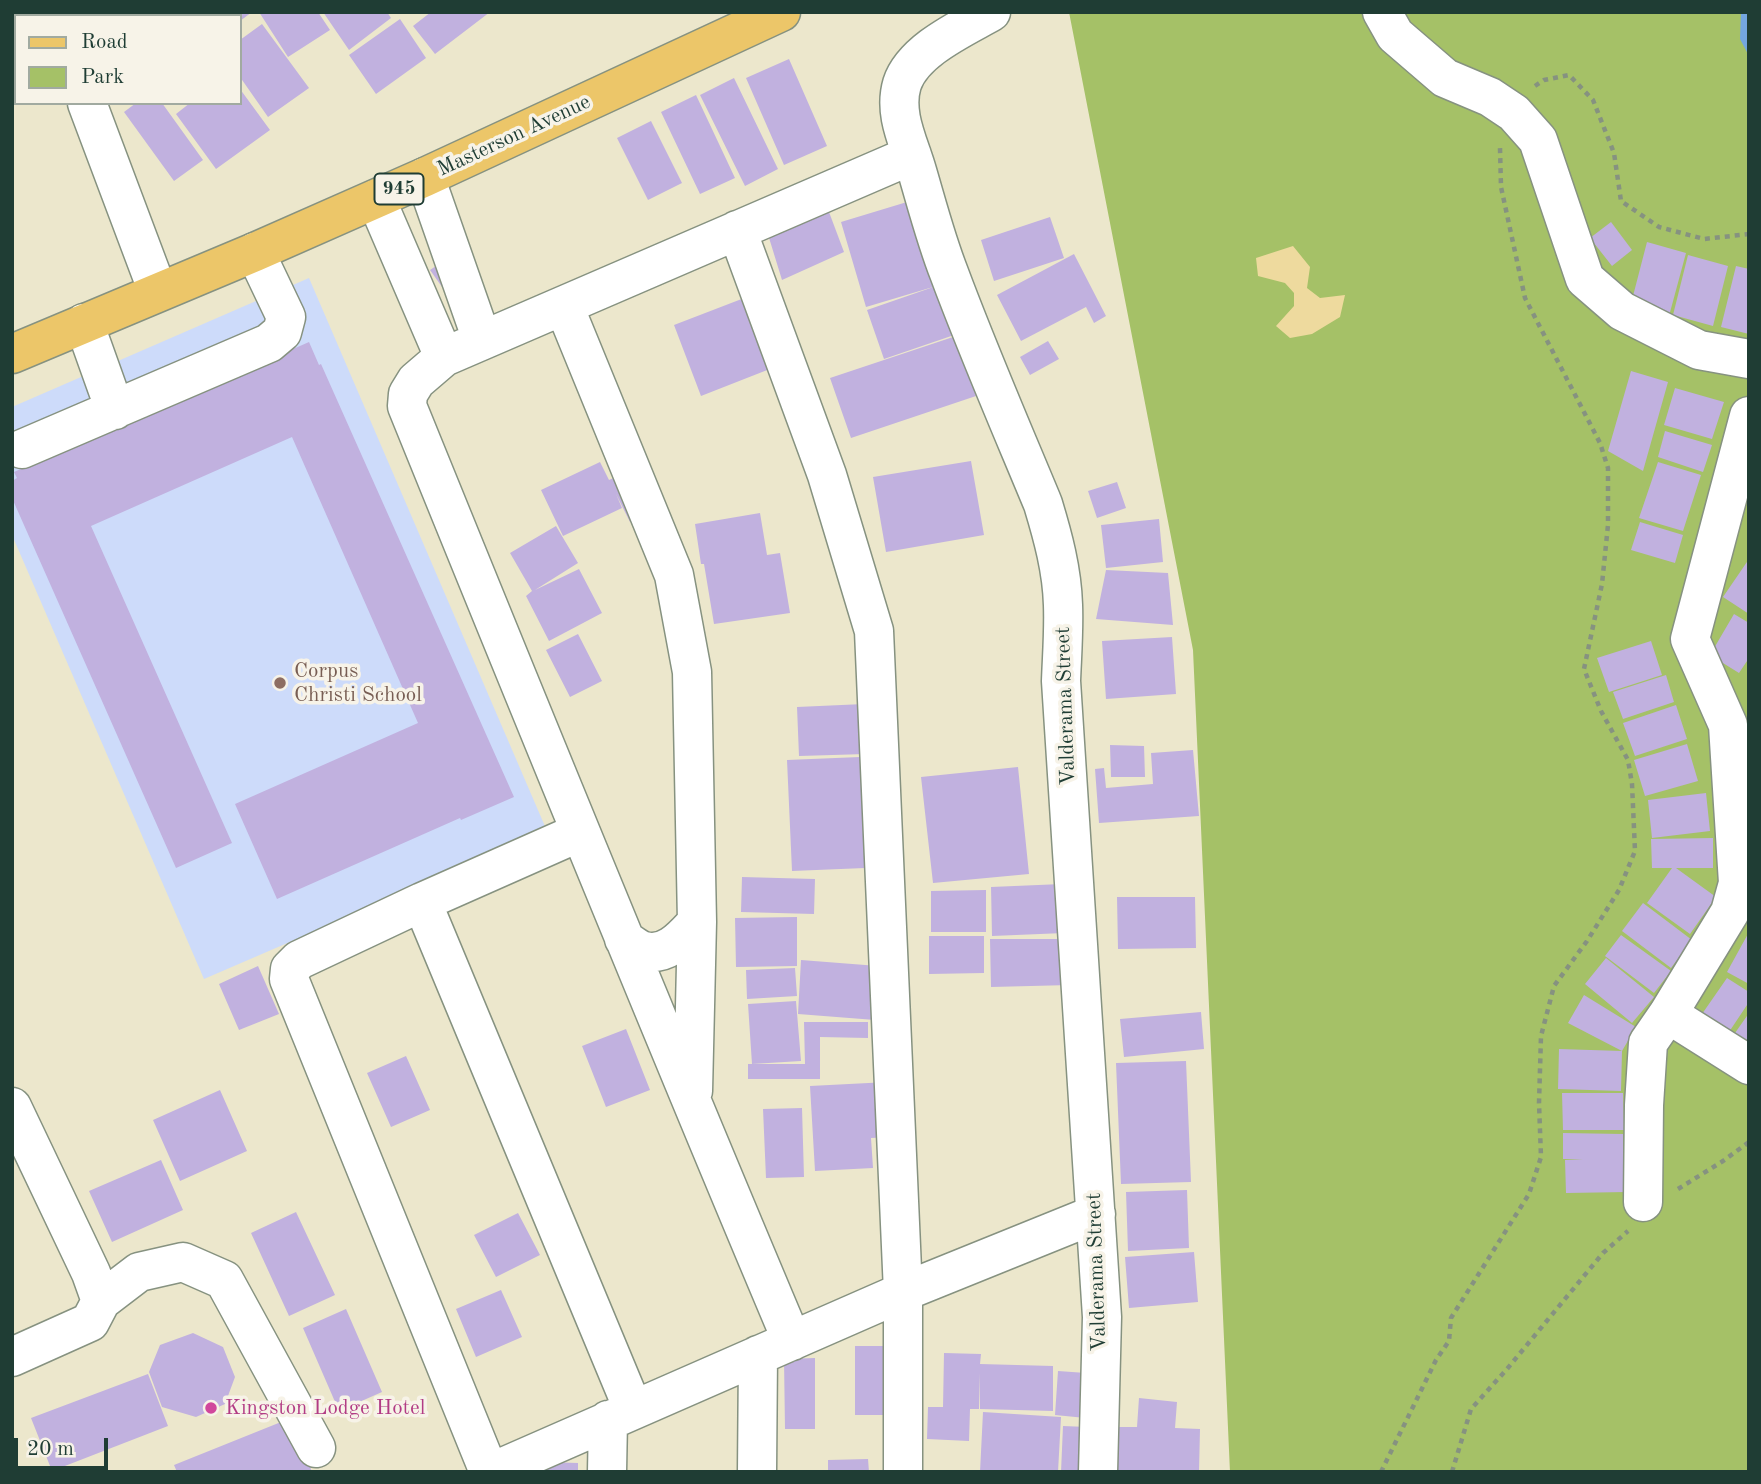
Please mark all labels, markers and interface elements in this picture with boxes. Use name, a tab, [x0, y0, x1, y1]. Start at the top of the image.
legend	[14, 14, 242, 105]
text: Road	[81, 32, 128, 53]
text: Park	[81, 67, 124, 88]
street label: Masterson Avenue	[433, 89, 595, 183]
road number: 945	[374, 174, 424, 204]
street label: Valderama Street	[1051, 626, 1081, 786]
place label: Corpus Christi School	[294, 658, 422, 708]
marker: Corpus Christi School	[272, 675, 288, 691]
street label: Valderama Street	[1082, 1192, 1112, 1352]
place label: Kingston Lodge Hotel	[225, 1395, 425, 1421]
marker: Kingston Lodge Hotel	[203, 1400, 219, 1416]
scale bar	[18, 1424, 112, 1468]
text: 20 m	[27, 1439, 74, 1460]

